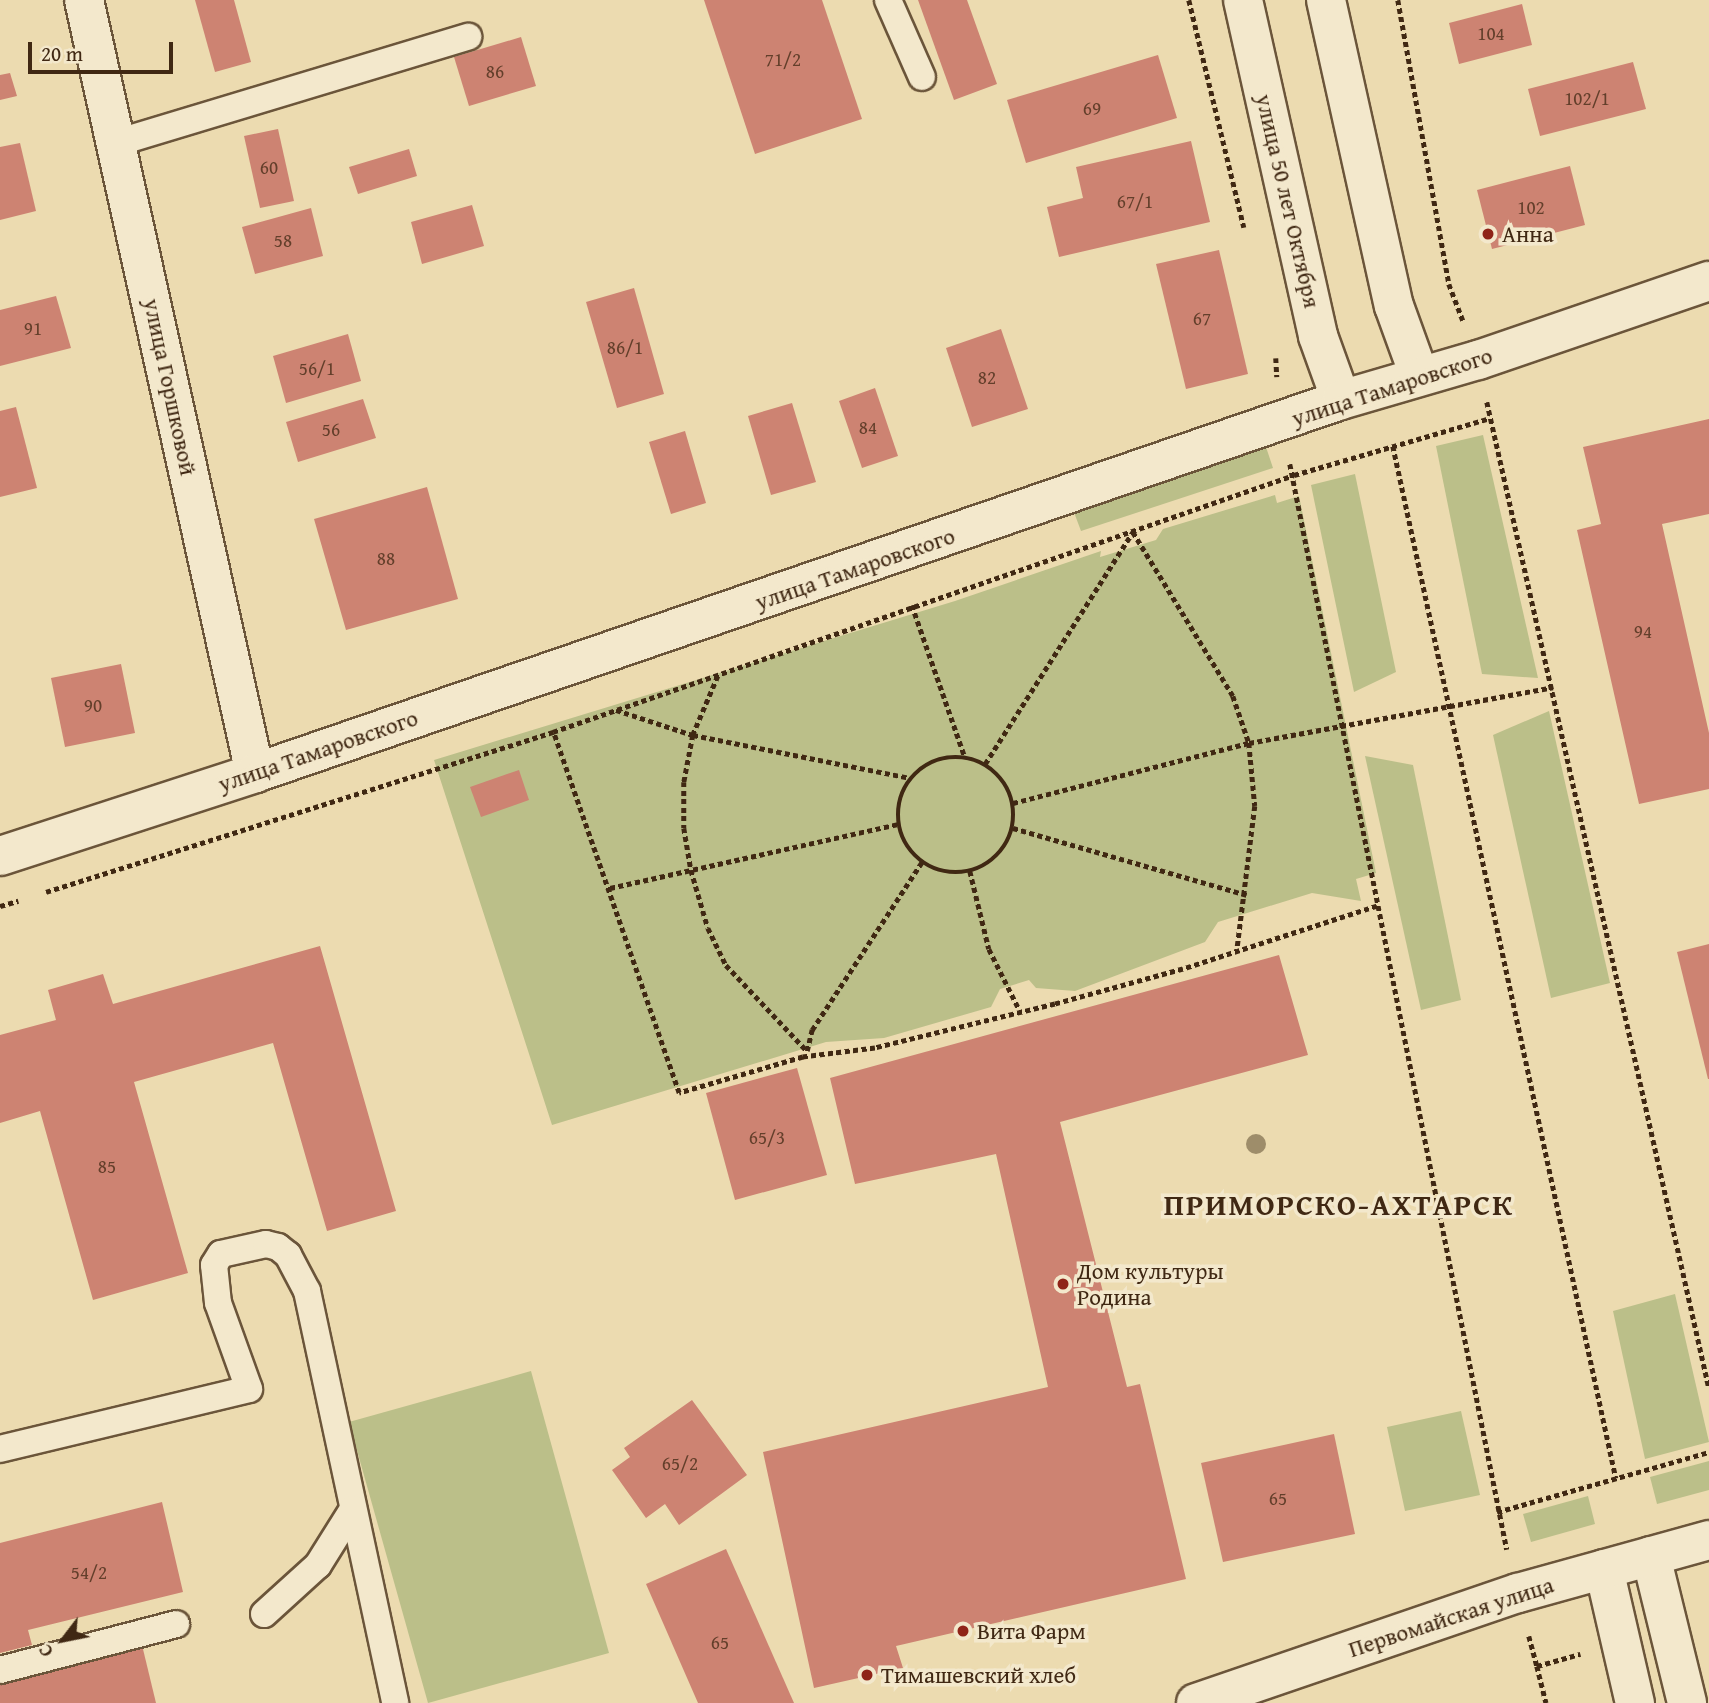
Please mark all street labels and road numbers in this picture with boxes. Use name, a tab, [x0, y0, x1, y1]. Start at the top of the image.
street label: улица 50 лет Октября	[1250, 91, 1326, 311]
street label: улица Горшковой	[138, 296, 202, 478]
street label: улица Тамаровского	[1288, 342, 1496, 432]
street label: улица Тамаровского	[752, 522, 958, 616]
street label: улица Тамаровского	[215, 704, 421, 798]
street label: Первомайская улица	[1345, 1571, 1557, 1663]

